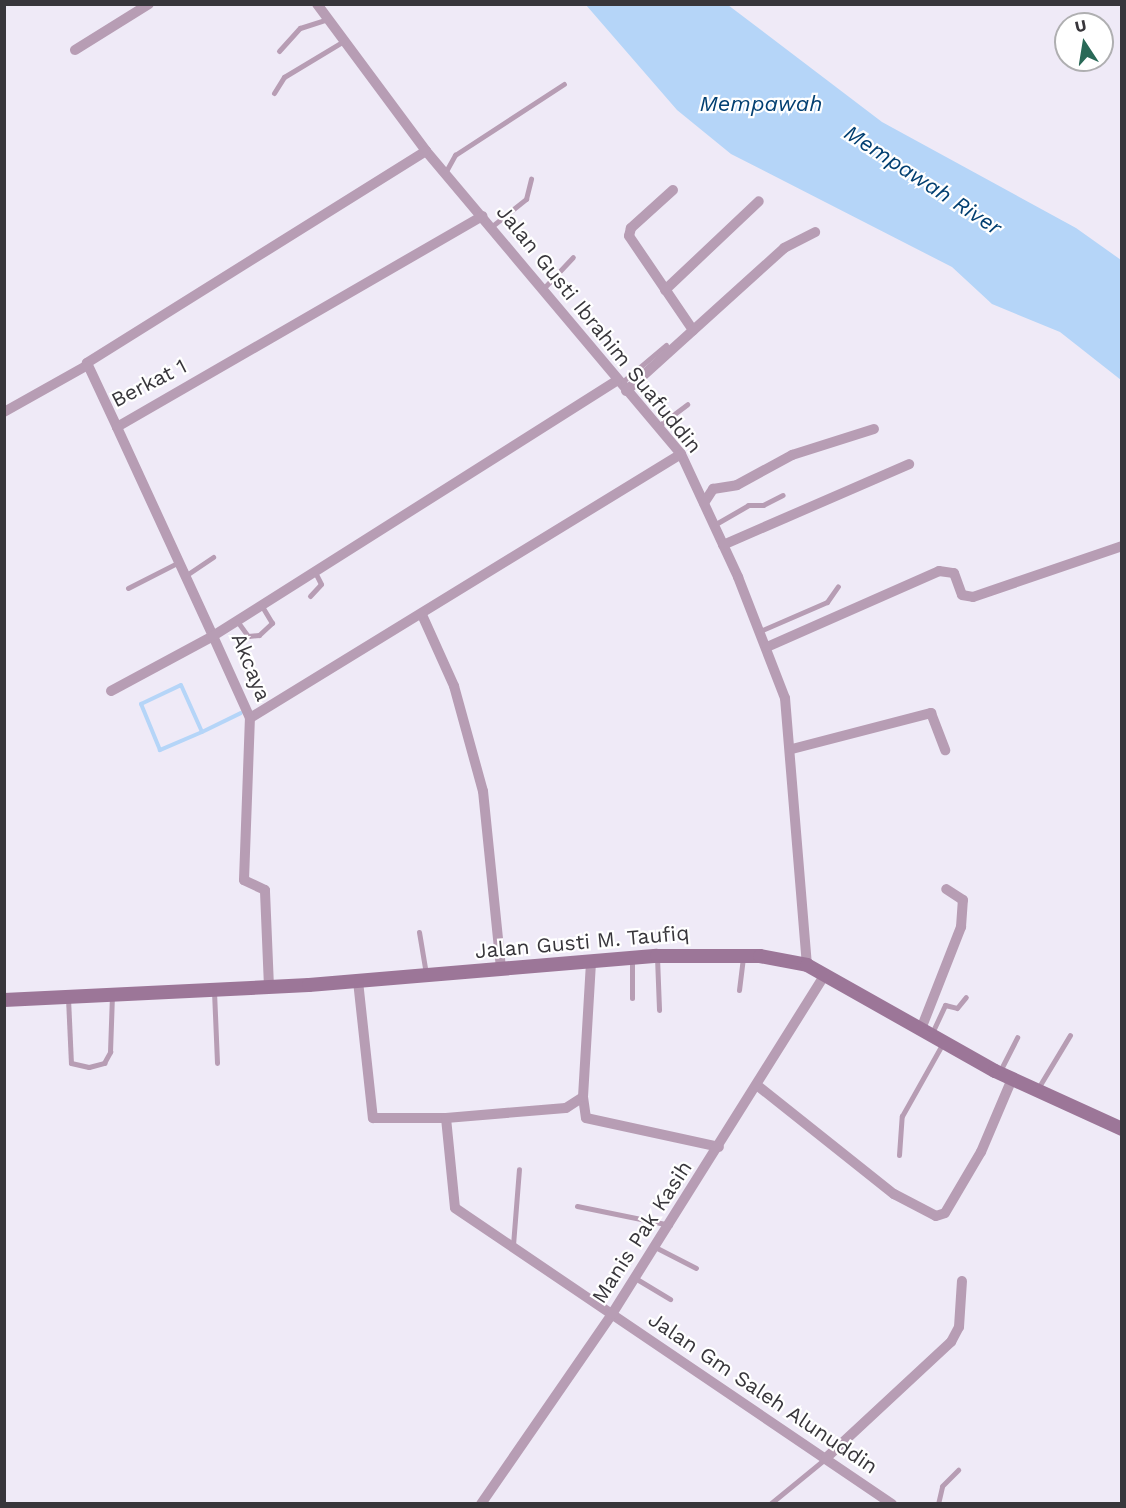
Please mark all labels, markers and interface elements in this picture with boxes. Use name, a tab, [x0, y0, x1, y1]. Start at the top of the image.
north arrow	[1054, 12, 1114, 72]
text: U	[1073, 15, 1088, 36]
water label: Mempawah	[700, 91, 822, 117]
water label: Mempawah River	[839, 119, 1007, 241]
street label: Jalan Gusti Ibrahim Suafuddin	[491, 200, 707, 458]
street label: Berkat 1	[107, 353, 191, 413]
street label: Akcaya	[226, 629, 276, 705]
street label: Jalan Gusti M. Taufiq	[473, 920, 691, 964]
street label: Manis Pak Kasih	[586, 1156, 698, 1308]
street label: Jalan Gm Saleh Alunuddin	[643, 1306, 883, 1480]

